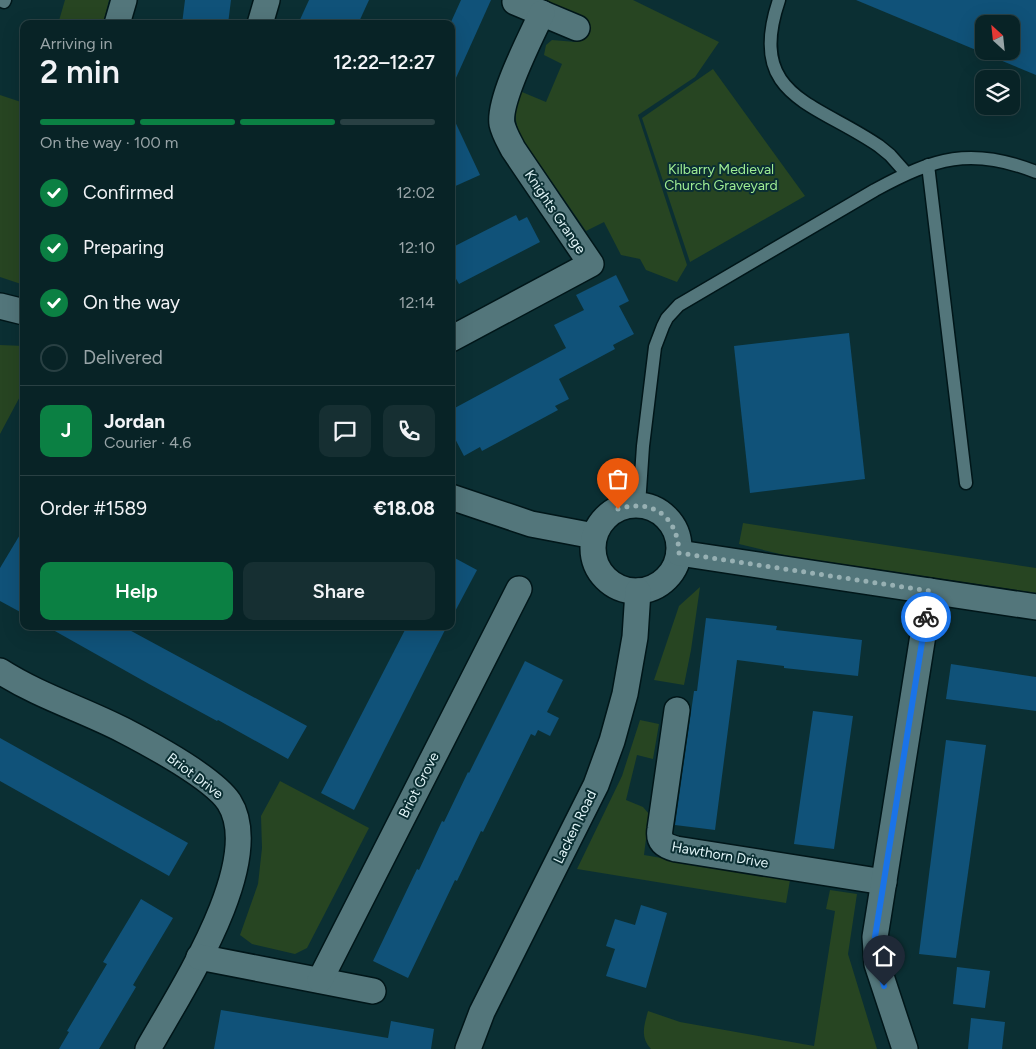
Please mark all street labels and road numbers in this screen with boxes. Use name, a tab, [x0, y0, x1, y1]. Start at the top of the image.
street label: Knights Grange	[521, 167, 589, 257]
street label: Briot Drive	[164, 749, 227, 803]
street label: Briot Grove	[395, 749, 443, 821]
street label: Lacken Road	[550, 787, 600, 867]
street label: Hawthorn Drive	[670, 838, 770, 872]

